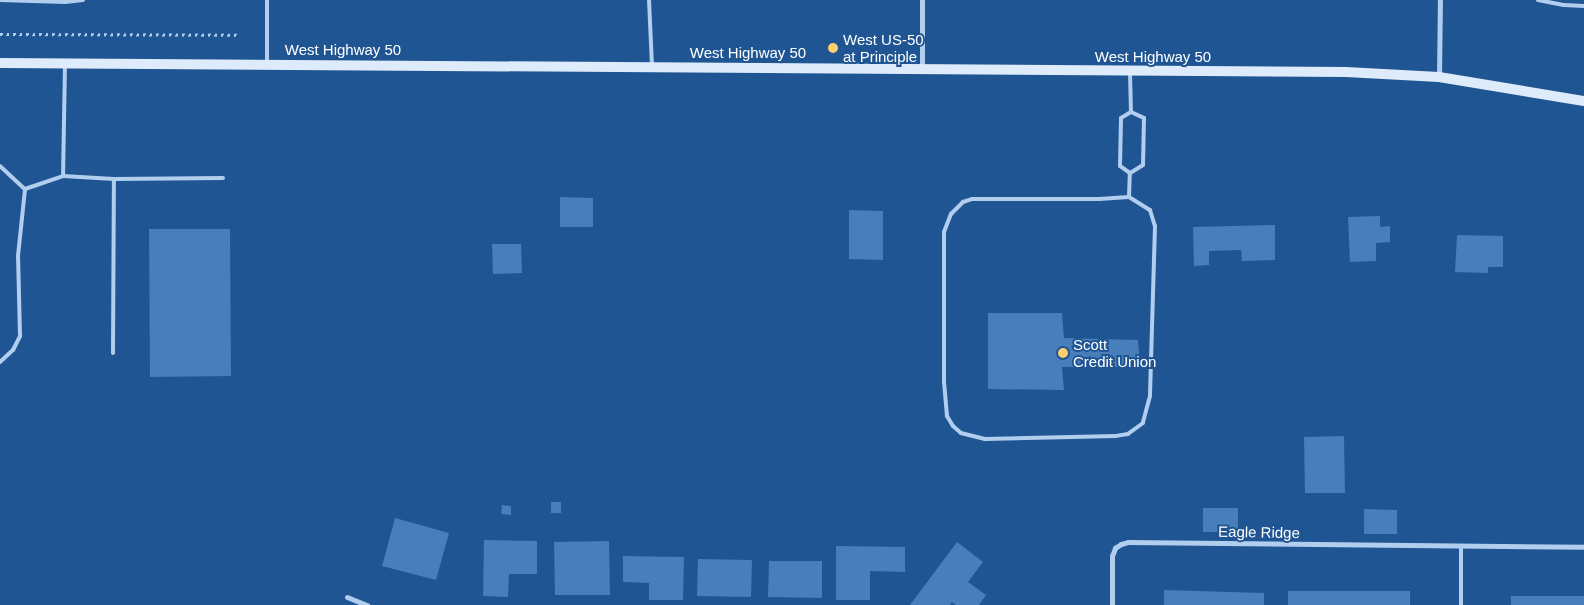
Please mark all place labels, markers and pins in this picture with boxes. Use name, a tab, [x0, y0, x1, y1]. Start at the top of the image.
place label: West US-50 at Principle	[843, 30, 924, 65]
marker: West US-50 at Principle	[827, 42, 839, 54]
place label: Scott Credit Union	[1073, 335, 1156, 370]
marker: Scott Credit Union	[1057, 347, 1069, 359]

